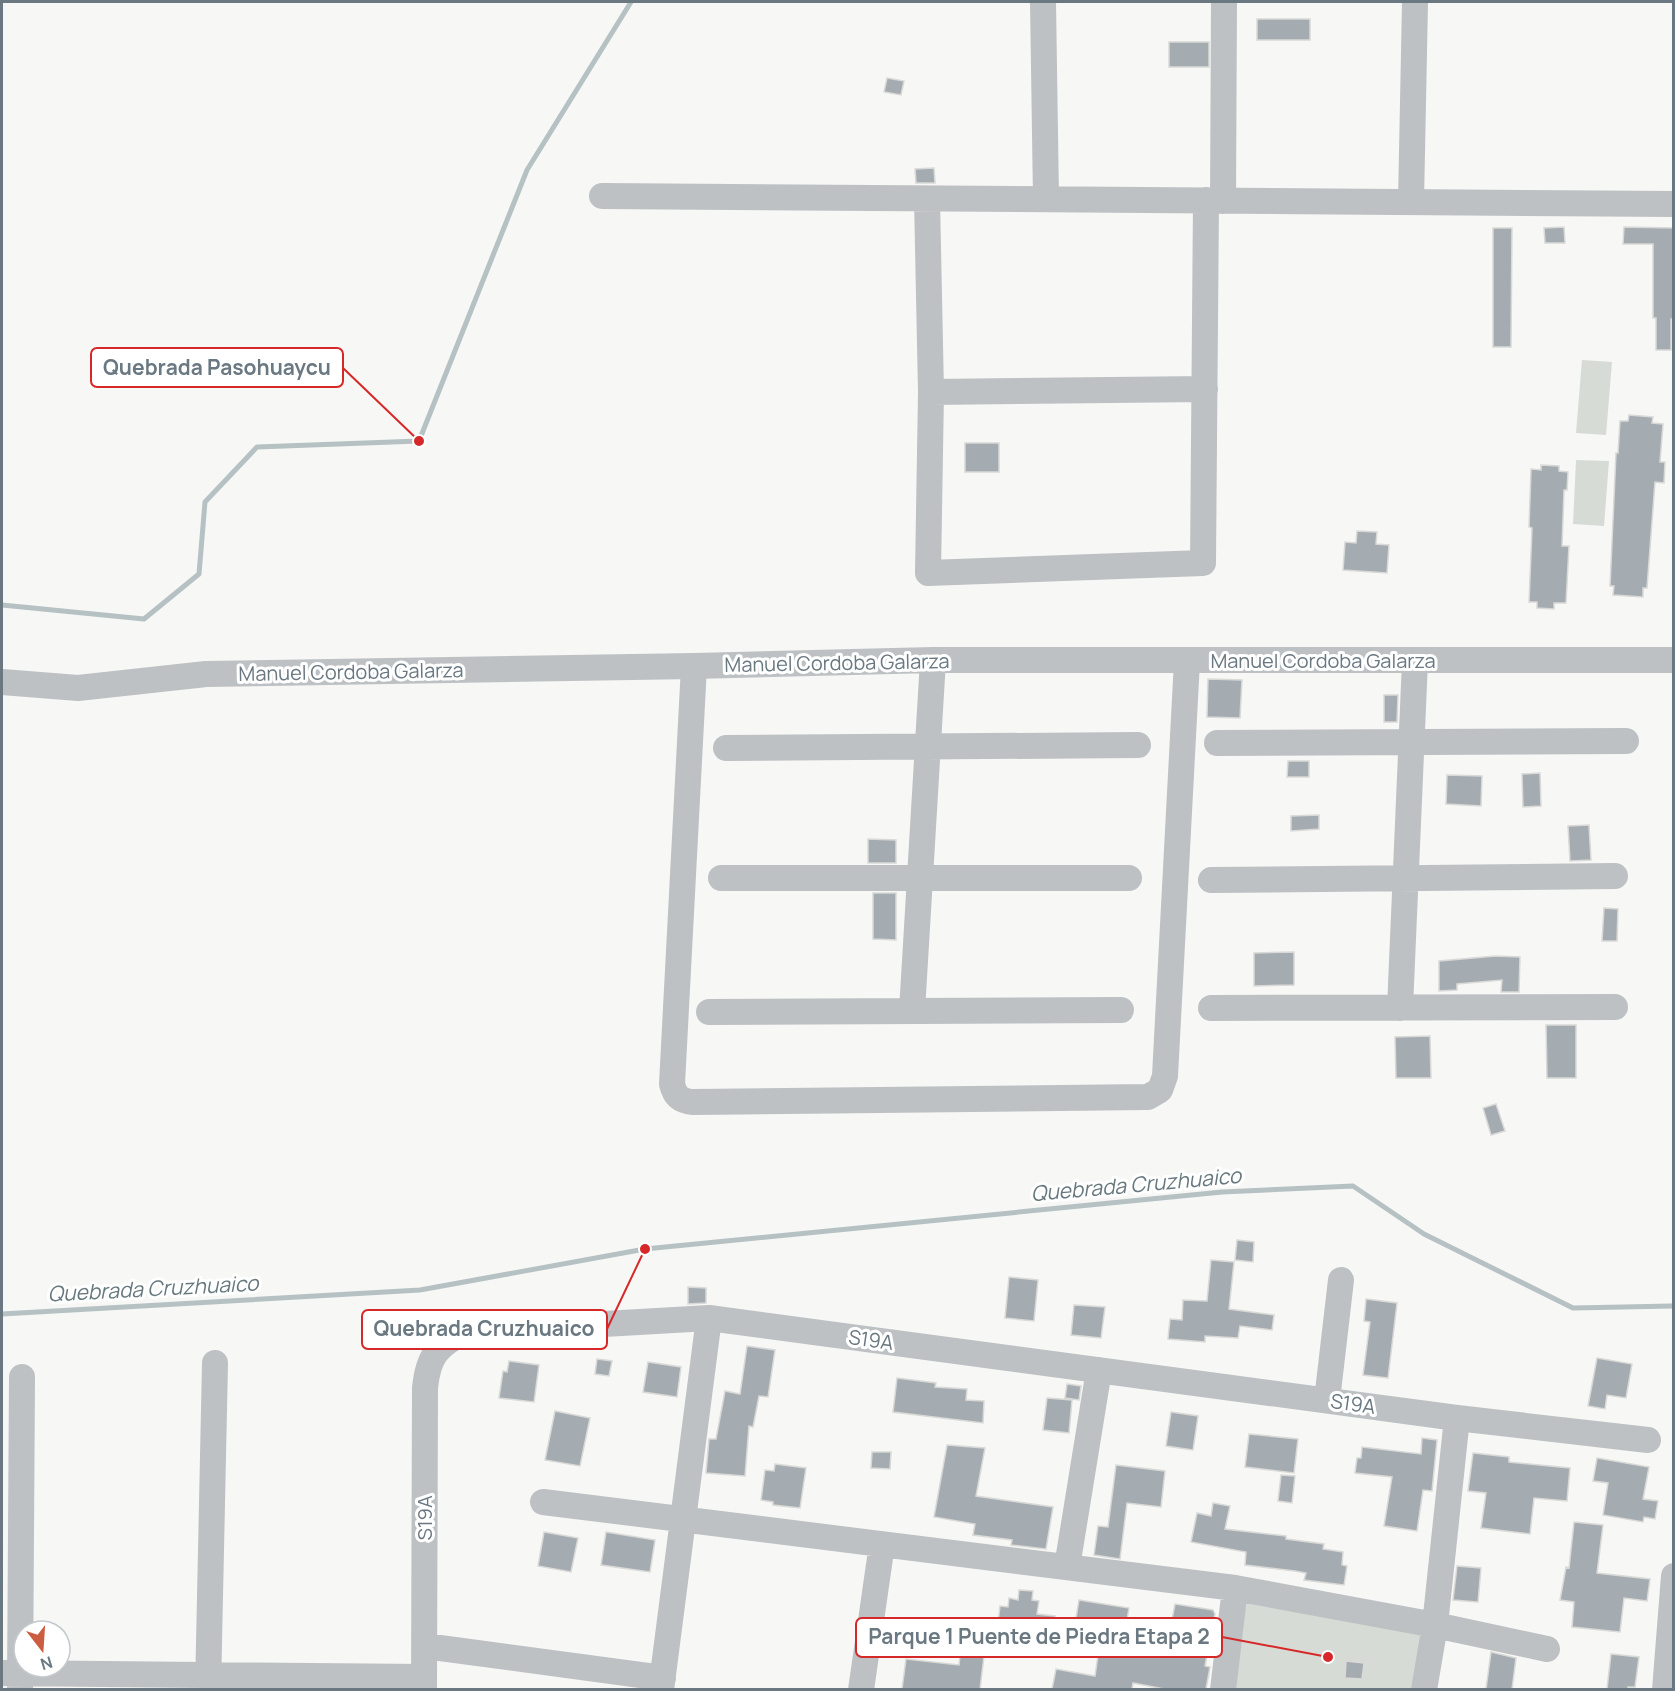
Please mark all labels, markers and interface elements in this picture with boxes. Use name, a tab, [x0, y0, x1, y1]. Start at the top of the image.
callout: Quebrada Pasohuaycu	[91, 348, 343, 387]
text: Quebrada Pasohuaycu	[103, 353, 331, 381]
street label: Manuel Cordoba Galarza	[724, 647, 950, 678]
street label: Manuel Cordoba Galarza	[1210, 647, 1436, 674]
street label: Manuel Cordoba Galarza	[238, 656, 464, 687]
water label: Quebrada Cruzhuaico	[1030, 1161, 1244, 1207]
water label: Quebrada Cruzhuaico	[47, 1268, 261, 1308]
callout: Quebrada Cruzhuaico	[362, 1310, 607, 1349]
text: Quebrada Cruzhuaico	[373, 1314, 595, 1342]
street label: S19A	[847, 1323, 896, 1356]
street label: S19A	[1329, 1387, 1378, 1420]
street label: S19A	[411, 1495, 438, 1541]
callout: Parque 1 Puente de Piedra Etapa 2	[856, 1618, 1222, 1657]
north arrow	[12, 1619, 72, 1679]
text: Parque 1 Puente de Piedra Etapa 2	[868, 1622, 1210, 1650]
text: N	[38, 1651, 55, 1676]

